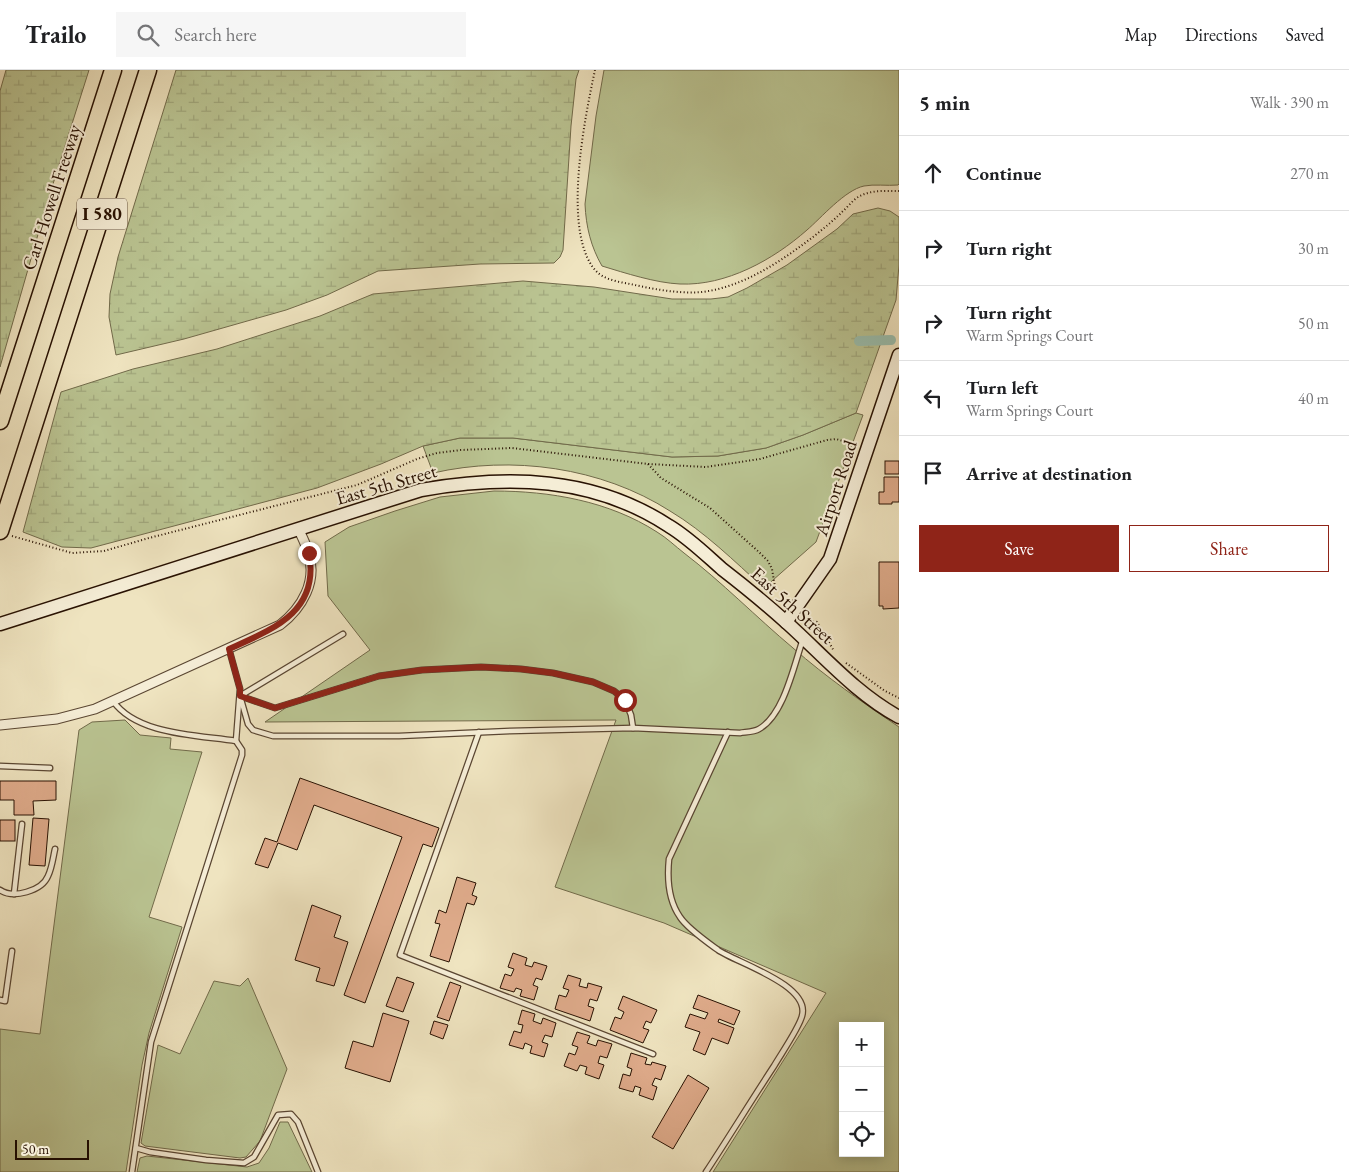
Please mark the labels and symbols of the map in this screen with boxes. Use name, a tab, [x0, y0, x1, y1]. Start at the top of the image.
street label: Carl Howell Freeway	[16, 120, 87, 273]
road number: I 580	[77, 198, 127, 230]
street label: Airport Road	[808, 437, 863, 540]
street label: East 5th Street	[333, 458, 440, 511]
route end	[298, 542, 321, 565]
street label: East 5th Street	[746, 561, 840, 650]
route start	[614, 689, 637, 712]
scale bar	[15, 1137, 89, 1160]

